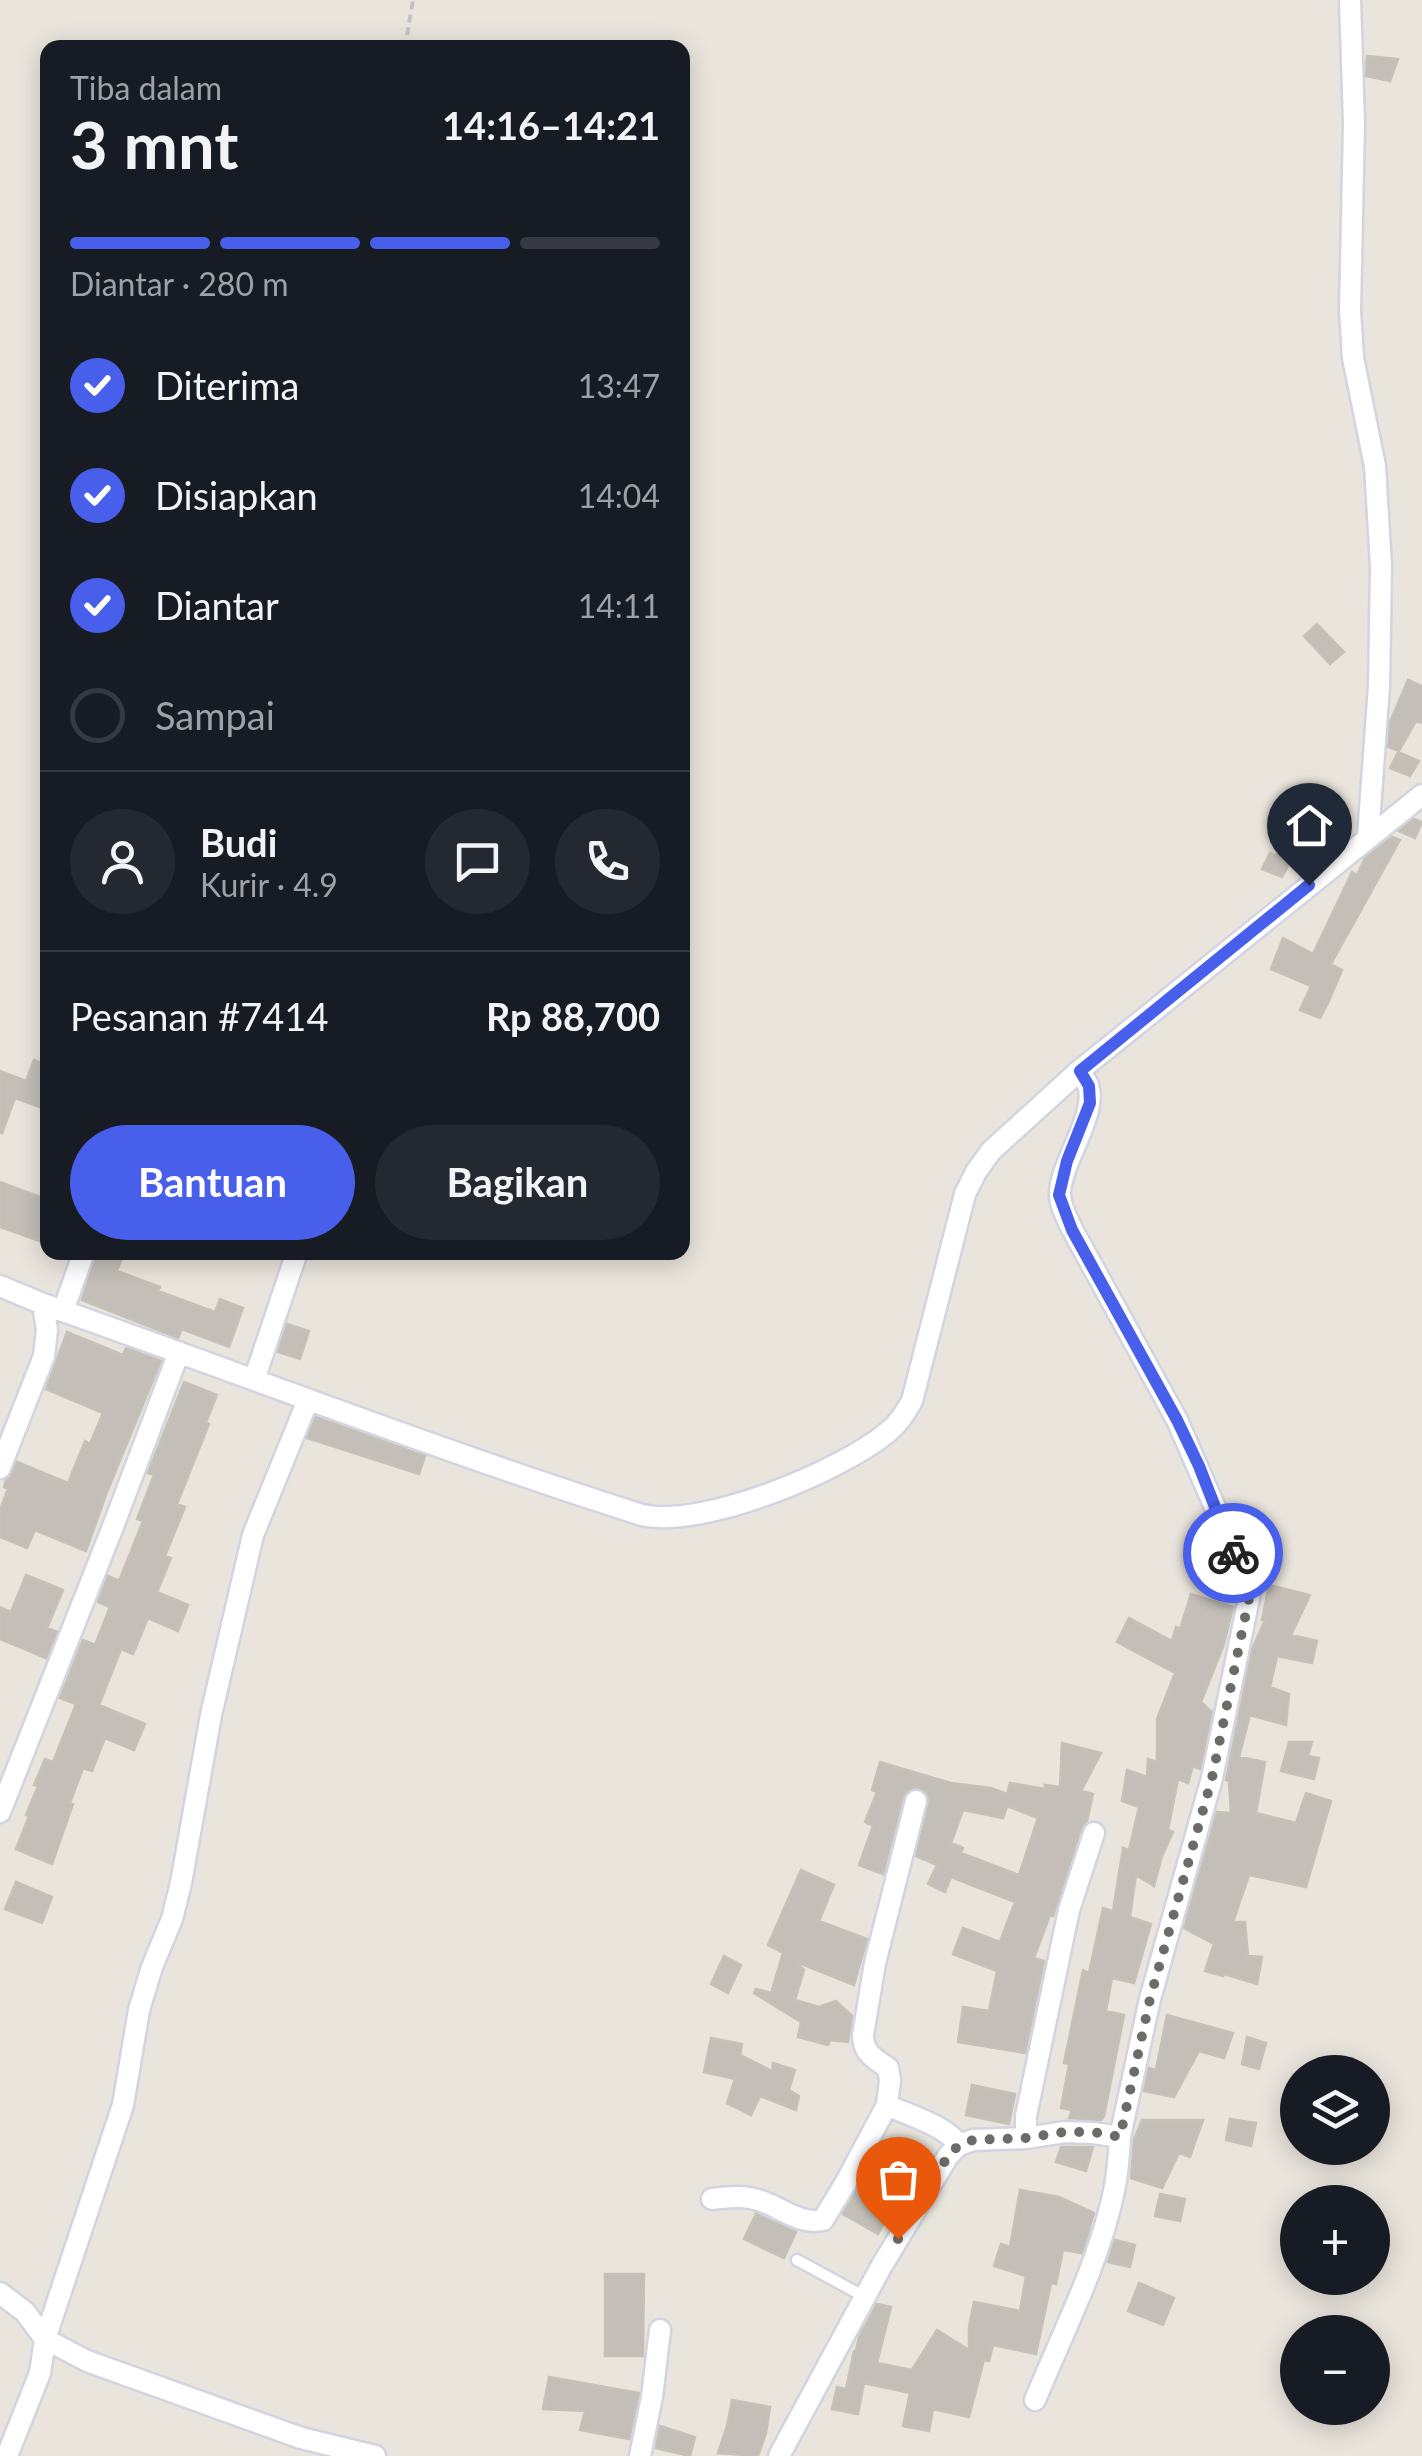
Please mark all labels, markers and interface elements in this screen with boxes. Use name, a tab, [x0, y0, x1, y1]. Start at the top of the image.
text: Tiba dalam	[70, 68, 222, 107]
text: 14:16–14:21	[442, 102, 660, 148]
text: 3 mnt	[70, 105, 238, 183]
text: Diantar · 280 m	[70, 264, 288, 303]
icon: check	[70, 358, 125, 413]
text: Diterima	[155, 362, 299, 408]
text: 13:47	[578, 366, 660, 405]
icon: check	[70, 468, 125, 523]
text: Disiapkan	[155, 472, 318, 518]
text: 14:04	[578, 476, 660, 515]
icon: check	[70, 578, 125, 633]
text: Diantar	[155, 582, 279, 628]
text: 14:11	[578, 586, 660, 625]
text: Sampai	[155, 692, 275, 738]
pin	[1267, 783, 1352, 886]
icon: home	[1282, 798, 1337, 853]
button: person	[70, 809, 175, 914]
button: chat	[425, 809, 530, 914]
button: phone	[555, 809, 660, 914]
text: Budi	[200, 819, 277, 865]
text: Kurir · 4.9	[200, 865, 338, 904]
text: Pesanan #7414	[70, 993, 328, 1039]
text: Rp 88,700	[486, 993, 660, 1039]
button: Bantuan	[70, 1125, 355, 1240]
button: Bagikan	[375, 1125, 660, 1240]
courier	[1183, 1503, 1283, 1603]
icon: bike	[1206, 1526, 1261, 1581]
map controls	[1280, 2055, 1390, 2425]
button: layers	[1280, 2055, 1390, 2165]
pin	[856, 2137, 941, 2240]
icon: bag	[871, 2152, 926, 2207]
button: +	[1280, 2185, 1390, 2295]
button: −	[1280, 2315, 1390, 2425]

